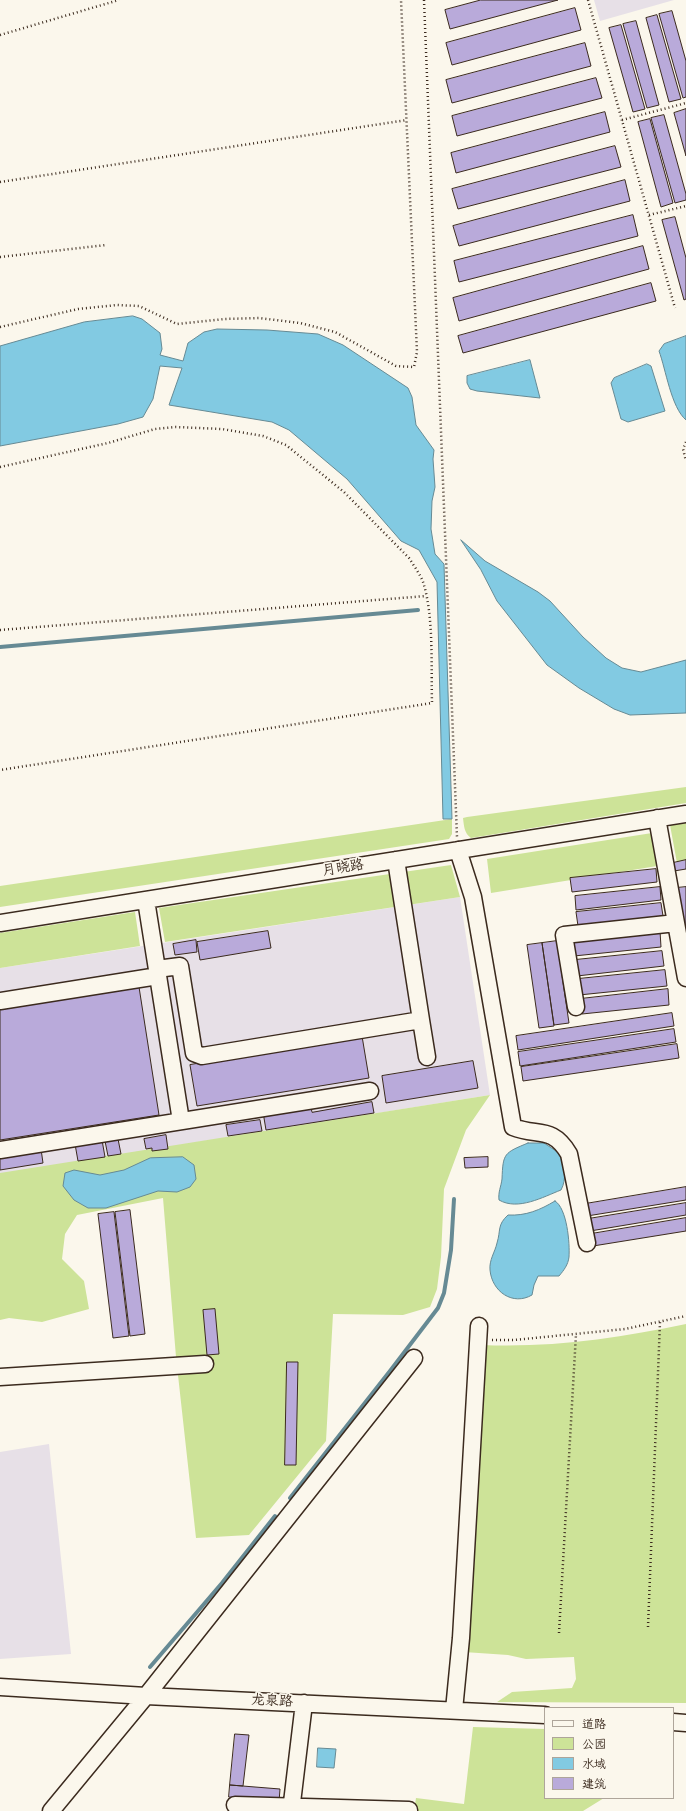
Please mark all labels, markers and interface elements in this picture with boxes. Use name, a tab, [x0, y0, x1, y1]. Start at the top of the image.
street label: 月晓路	[321, 856, 365, 880]
street label: 龙泉路	[251, 1692, 293, 1710]
legend	[544, 1707, 674, 1799]
text: 道路	[582, 1715, 606, 1732]
text: 公园	[582, 1735, 606, 1752]
text: 水域	[582, 1755, 606, 1772]
text: 建筑	[582, 1775, 606, 1792]

